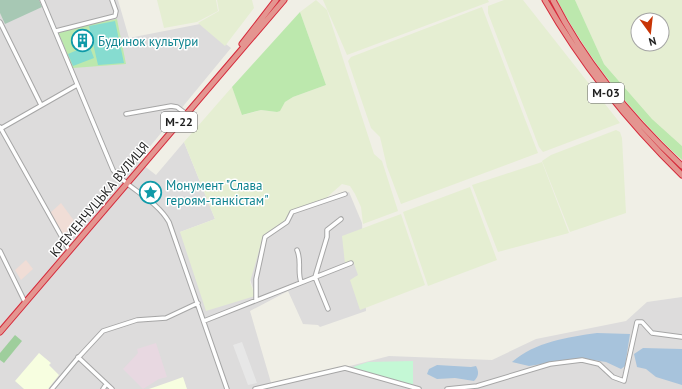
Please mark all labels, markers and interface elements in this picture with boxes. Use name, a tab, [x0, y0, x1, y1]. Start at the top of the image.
north arrow	[630, 12, 670, 52]
building icon: Будинок культури	[70, 28, 96, 54]
place label: Будинок культури	[98, 33, 198, 50]
text: N	[647, 34, 658, 49]
road number: М-03	[588, 83, 624, 103]
road number: М-22	[161, 112, 197, 132]
street label: КРЕМЕНЧУЦЬКА ВУЛИЦЯ	[46, 138, 153, 261]
place label: Монумент "Слава героям-танкістам"	[166, 177, 269, 209]
place icon: Монумент "Слава героям-танкістам"	[138, 179, 164, 205]

